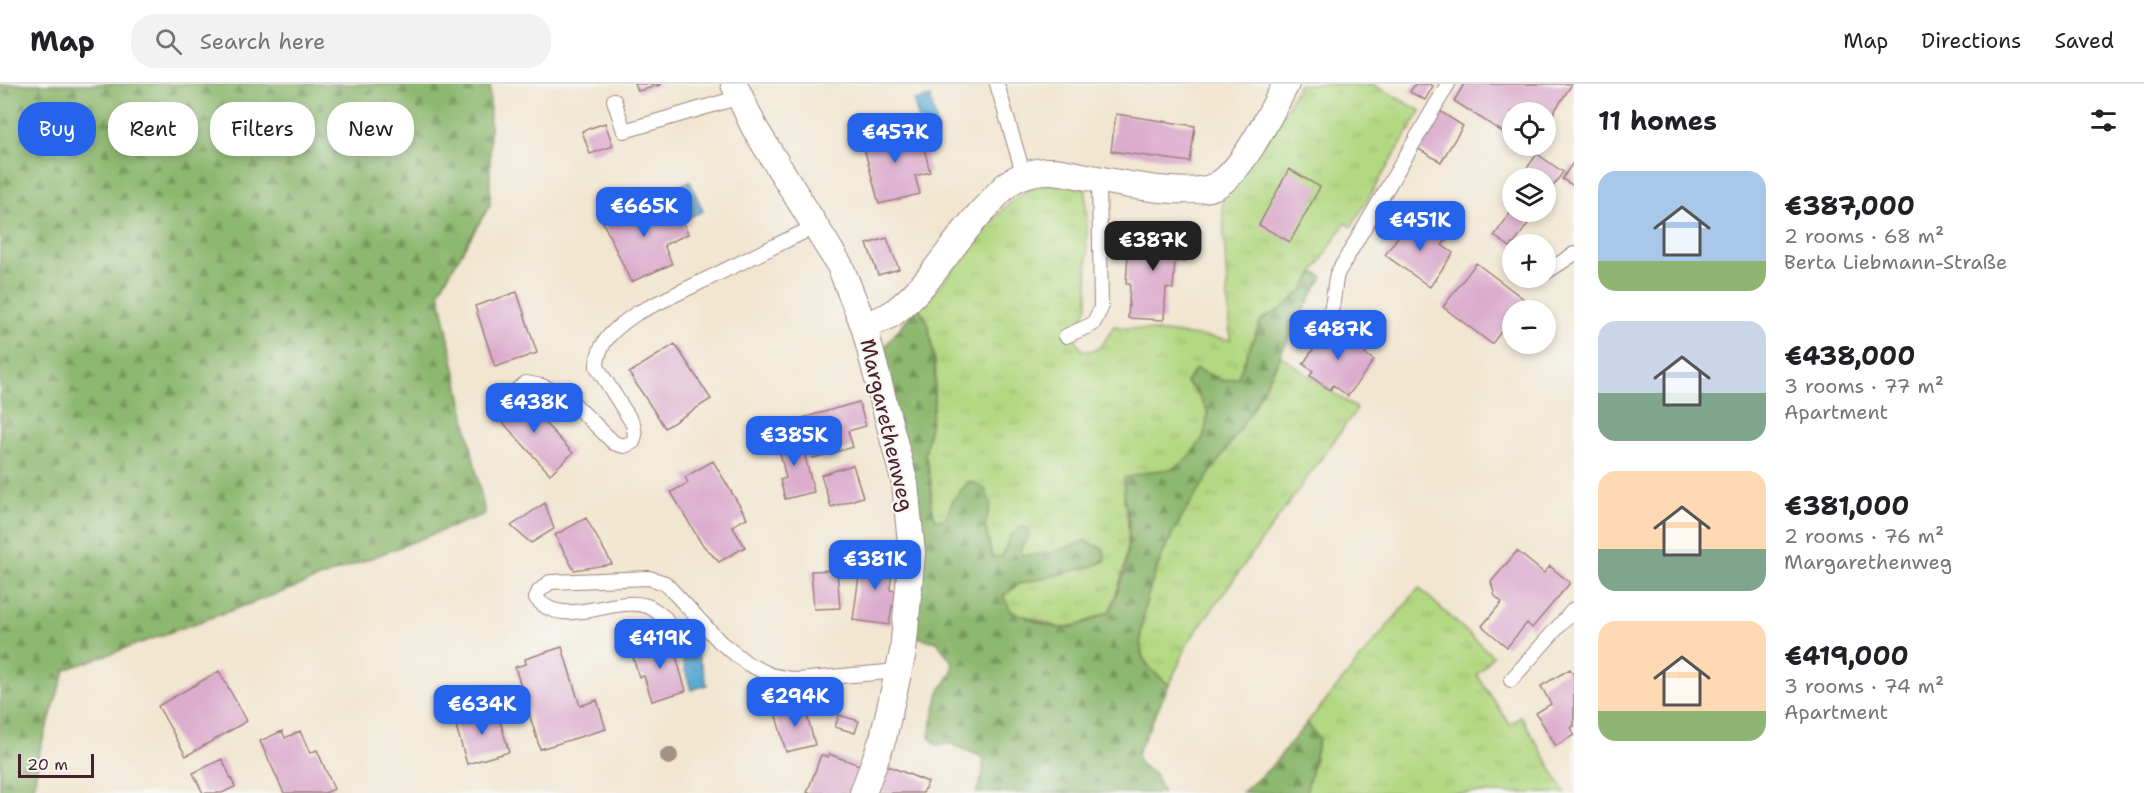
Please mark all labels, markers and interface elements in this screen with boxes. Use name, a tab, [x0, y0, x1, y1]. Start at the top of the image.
search box	[131, 14, 551, 68]
text: Map	[30, 22, 95, 60]
icon: search	[152, 25, 185, 58]
text: Search here	[200, 27, 325, 56]
text: Map	[1843, 27, 1888, 55]
text: Directions	[1921, 27, 2021, 55]
text: Saved	[2054, 27, 2114, 55]
chip: Buy	[18, 102, 96, 156]
chip: Rent	[108, 102, 198, 156]
chip: Filters	[210, 102, 315, 156]
chip: New	[327, 102, 414, 156]
map controls	[1502, 102, 1556, 354]
button: locate	[1502, 102, 1556, 156]
text: 11 homes	[1598, 103, 1717, 138]
icon: filters	[2087, 104, 2120, 137]
pin: €457K	[853, 113, 937, 164]
text: €457K	[861, 119, 929, 145]
button: layers	[1502, 168, 1556, 222]
pin: €665K	[602, 187, 686, 238]
text: €387,000	[1784, 188, 1915, 223]
text: €665K	[610, 193, 678, 219]
icon: home	[1646, 195, 1718, 267]
pin: €451K	[1378, 201, 1462, 252]
text: €451K	[1389, 207, 1451, 233]
pin: €387K	[1111, 221, 1195, 272]
text: 2 rooms · 68 m²	[1784, 223, 1944, 249]
text: €387K	[1118, 227, 1188, 253]
button: +	[1502, 234, 1556, 288]
text: Berta Liebmann-Straße	[1784, 249, 2007, 275]
button: −	[1502, 300, 1556, 354]
pin: €487K	[1296, 310, 1380, 361]
text: €487K	[1303, 316, 1373, 342]
street label: Margarethenweg	[854, 336, 920, 514]
text: €438,000	[1784, 338, 1915, 373]
icon: home	[1646, 345, 1718, 417]
text: 3 rooms · 77 m²	[1784, 373, 1944, 399]
pin: €438K	[492, 383, 576, 434]
text: €438K	[500, 389, 568, 415]
text: Apartment	[1784, 399, 1888, 425]
pin: €385K	[752, 416, 836, 467]
text: €385K	[760, 422, 828, 448]
text: €381,000	[1784, 488, 1909, 523]
icon: home	[1646, 495, 1718, 567]
text: 2 rooms · 76 m²	[1784, 523, 1944, 549]
pin: €381K	[833, 540, 917, 591]
text: €381K	[843, 546, 907, 572]
text: Margarethenweg	[1784, 549, 1952, 575]
pin: €419K	[618, 619, 702, 670]
text: €419K	[628, 625, 692, 651]
text: €419,000	[1784, 638, 1909, 673]
icon: home	[1646, 645, 1718, 717]
text: 3 rooms · 74 m²	[1784, 673, 1944, 699]
pin: €294K	[753, 677, 837, 728]
text: €294K	[761, 683, 829, 709]
pin: €634K	[440, 685, 524, 736]
text: €634K	[448, 691, 516, 717]
text: Apartment	[1784, 699, 1888, 725]
scale bar	[18, 751, 94, 778]
text: 20 m	[27, 754, 68, 775]

